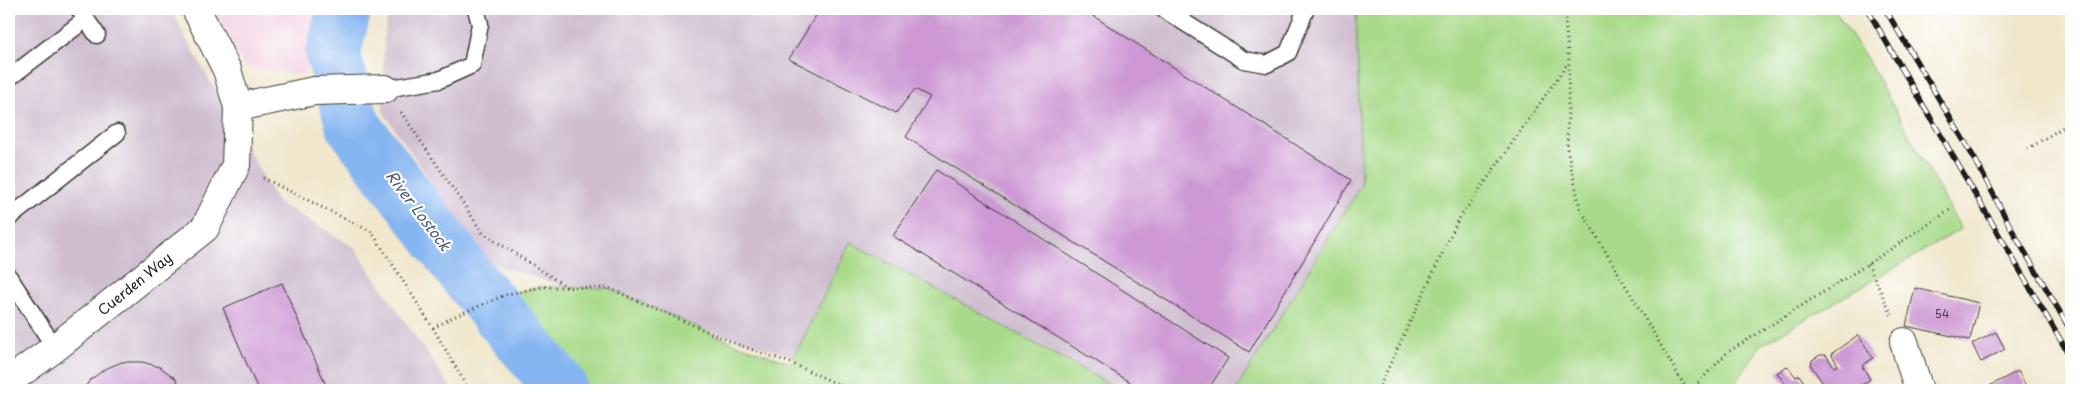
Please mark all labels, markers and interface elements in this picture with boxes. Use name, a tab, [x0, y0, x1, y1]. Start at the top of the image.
water label: River Lostock	[381, 165, 458, 256]
street label: Cuerden Way	[93, 247, 176, 320]
house number: 54	[1935, 305, 1949, 322]

